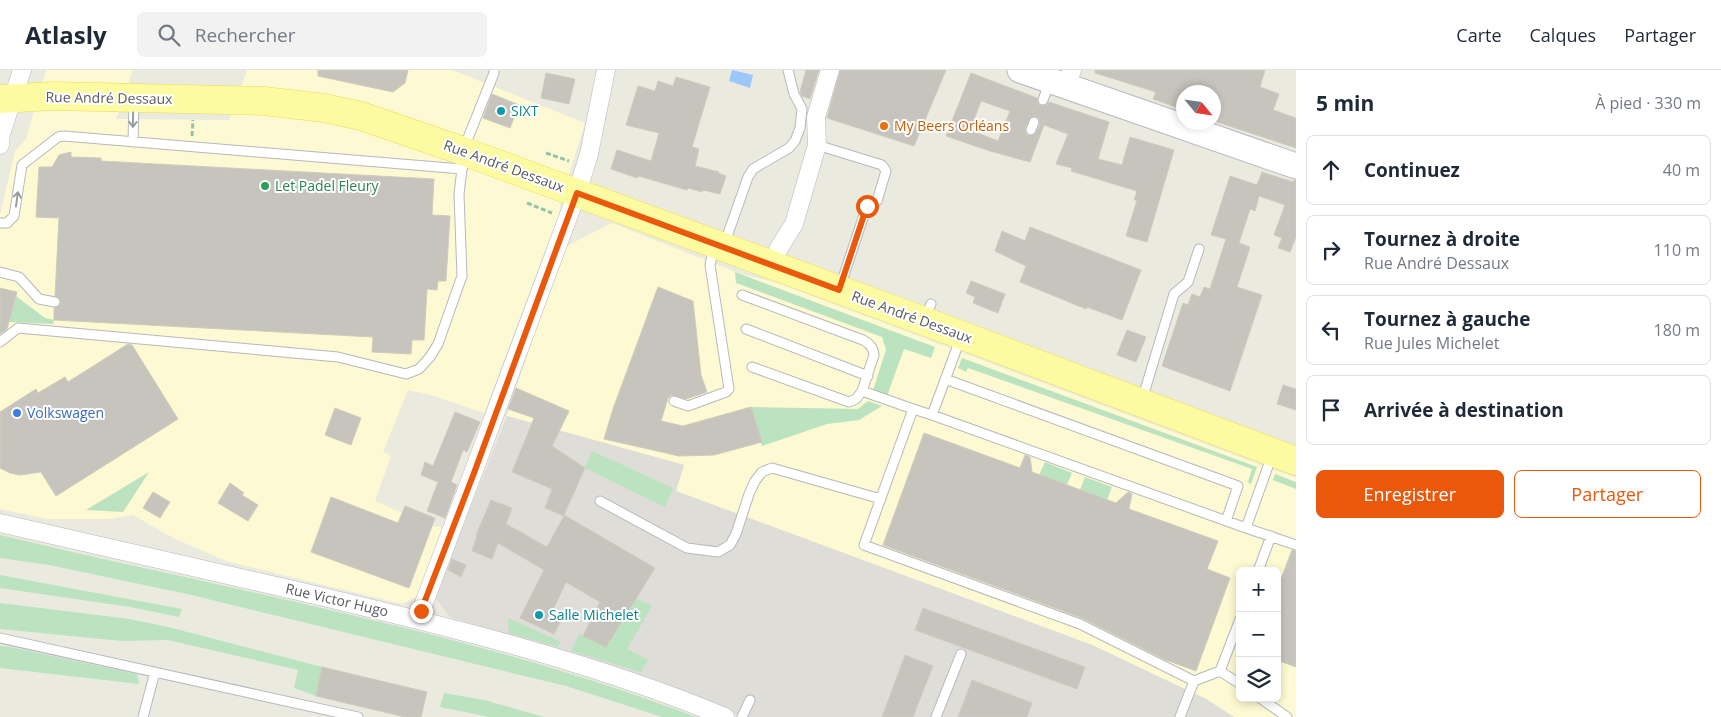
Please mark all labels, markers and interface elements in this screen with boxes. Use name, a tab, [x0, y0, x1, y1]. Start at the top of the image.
search box	[137, 12, 487, 57]
text: Atlasly	[25, 18, 107, 51]
icon: search	[155, 21, 183, 49]
text: Rechercher	[195, 22, 295, 48]
text: Carte	[1456, 23, 1502, 47]
text: Calques	[1530, 23, 1596, 47]
text: Partager	[1624, 23, 1696, 47]
north arrow	[1176, 85, 1221, 130]
street label: Rue André Dessaux	[45, 87, 173, 108]
text: 5 min	[1316, 89, 1374, 117]
text: À pied · 330 m	[1595, 92, 1701, 114]
place label: SIXT	[511, 101, 539, 120]
marker: SIXT	[495, 105, 507, 117]
one-way arrow	[128, 112, 138, 128]
place label: My Beers Orléans	[894, 116, 1009, 135]
marker: My Beers Orléans	[878, 120, 890, 132]
street label: Rue André Dessaux	[441, 135, 568, 196]
icon: ahead	[1317, 156, 1345, 184]
text: Continuez	[1364, 157, 1460, 183]
text: 40 m	[1663, 159, 1700, 181]
place label: Let Padel Fleury	[275, 176, 380, 195]
marker: Let Padel Fleury	[259, 180, 271, 192]
one-way arrow	[12, 191, 22, 207]
route start	[856, 195, 879, 218]
text: Tournez à droite	[1364, 226, 1520, 252]
icon: right	[1317, 236, 1345, 264]
text: 110 m	[1654, 239, 1700, 261]
text: Rue André Dessaux	[1364, 252, 1509, 274]
street label: Rue André Dessaux	[849, 286, 976, 347]
text: Tournez à gauche	[1364, 306, 1530, 332]
icon: left	[1317, 316, 1345, 344]
text: 180 m	[1654, 319, 1700, 341]
text: Rue Jules Michelet	[1364, 332, 1499, 354]
icon: arrive	[1317, 396, 1345, 424]
text: Arrivée à destination	[1364, 397, 1564, 423]
place label: Volkswagen	[27, 403, 104, 422]
marker: Volkswagen	[11, 407, 23, 419]
button: Enregistrer	[1316, 470, 1504, 518]
button: Partager	[1514, 470, 1701, 518]
map controls	[1236, 567, 1281, 702]
button: +	[1236, 567, 1281, 612]
street label: Rue Victor Hugo	[284, 578, 390, 621]
route end	[410, 600, 433, 623]
place label: Salle Michelet	[549, 605, 639, 624]
marker: Salle Michelet	[533, 609, 545, 621]
button: −	[1236, 612, 1281, 657]
button: layers	[1236, 657, 1281, 702]

